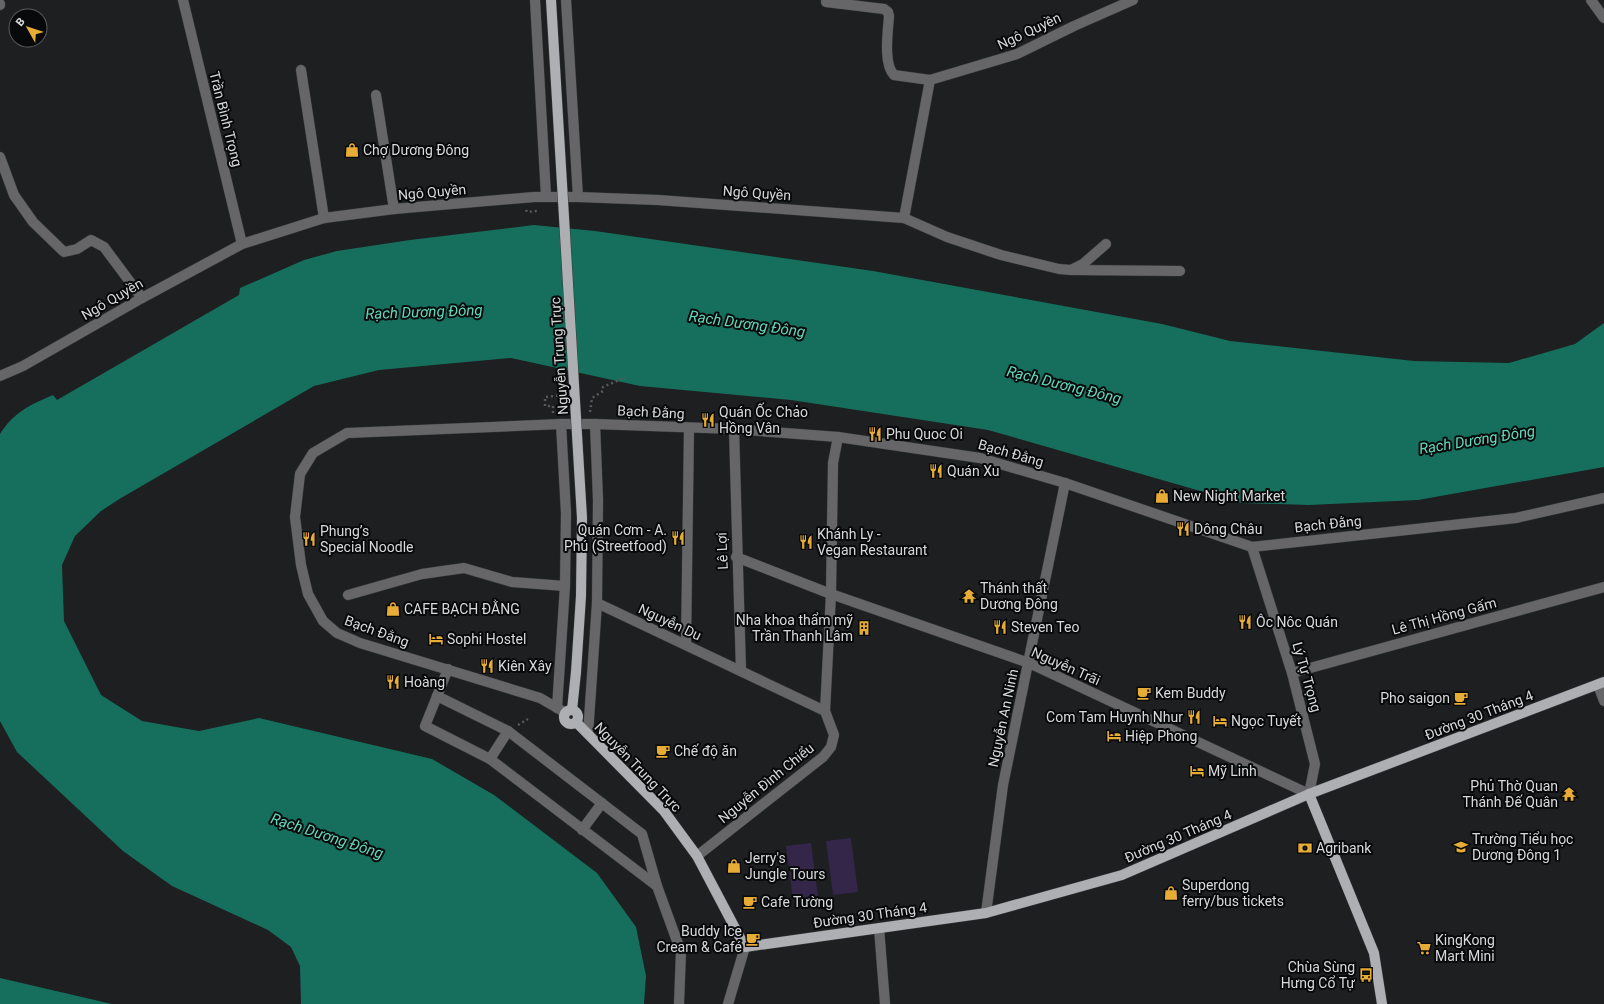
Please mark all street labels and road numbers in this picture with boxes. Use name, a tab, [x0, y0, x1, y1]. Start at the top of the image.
street label: Ngô Quyền	[995, 9, 1063, 53]
street label: Trần Bình Trọng	[206, 70, 246, 168]
street label: Ngô Quyền	[397, 181, 467, 203]
street label: Ngô Quyền	[722, 183, 792, 203]
street label: Ngô Quyền	[78, 275, 146, 323]
street label: Nguyễn Trung Trực	[547, 297, 571, 415]
street label: Bạch Đằng	[617, 402, 685, 422]
street label: Bạch Đằng	[976, 436, 1046, 470]
street label: Bạch Đằng	[1294, 513, 1362, 535]
street label: Lê Lợi	[713, 532, 731, 570]
street label: Lê Thị Hồng Gấm	[1390, 594, 1498, 638]
street label: Nguyễn Du	[636, 600, 704, 644]
street label: Bạch Đằng	[343, 612, 411, 650]
street label: Lý Tự Trọng	[1289, 640, 1325, 714]
street label: Nguyễn Trãi	[1029, 644, 1103, 688]
street label: Nguyễn An Ninh	[985, 667, 1021, 769]
street label: Đường 30 Tháng 4	[1423, 687, 1536, 743]
street label: Nguyễn Trung Trực	[591, 719, 685, 815]
street label: Nguyễn Đình Chiểu	[715, 740, 817, 826]
street label: Đường 30 Tháng 4	[1122, 806, 1234, 866]
street label: Đường 30 Tháng 4	[812, 899, 928, 931]

